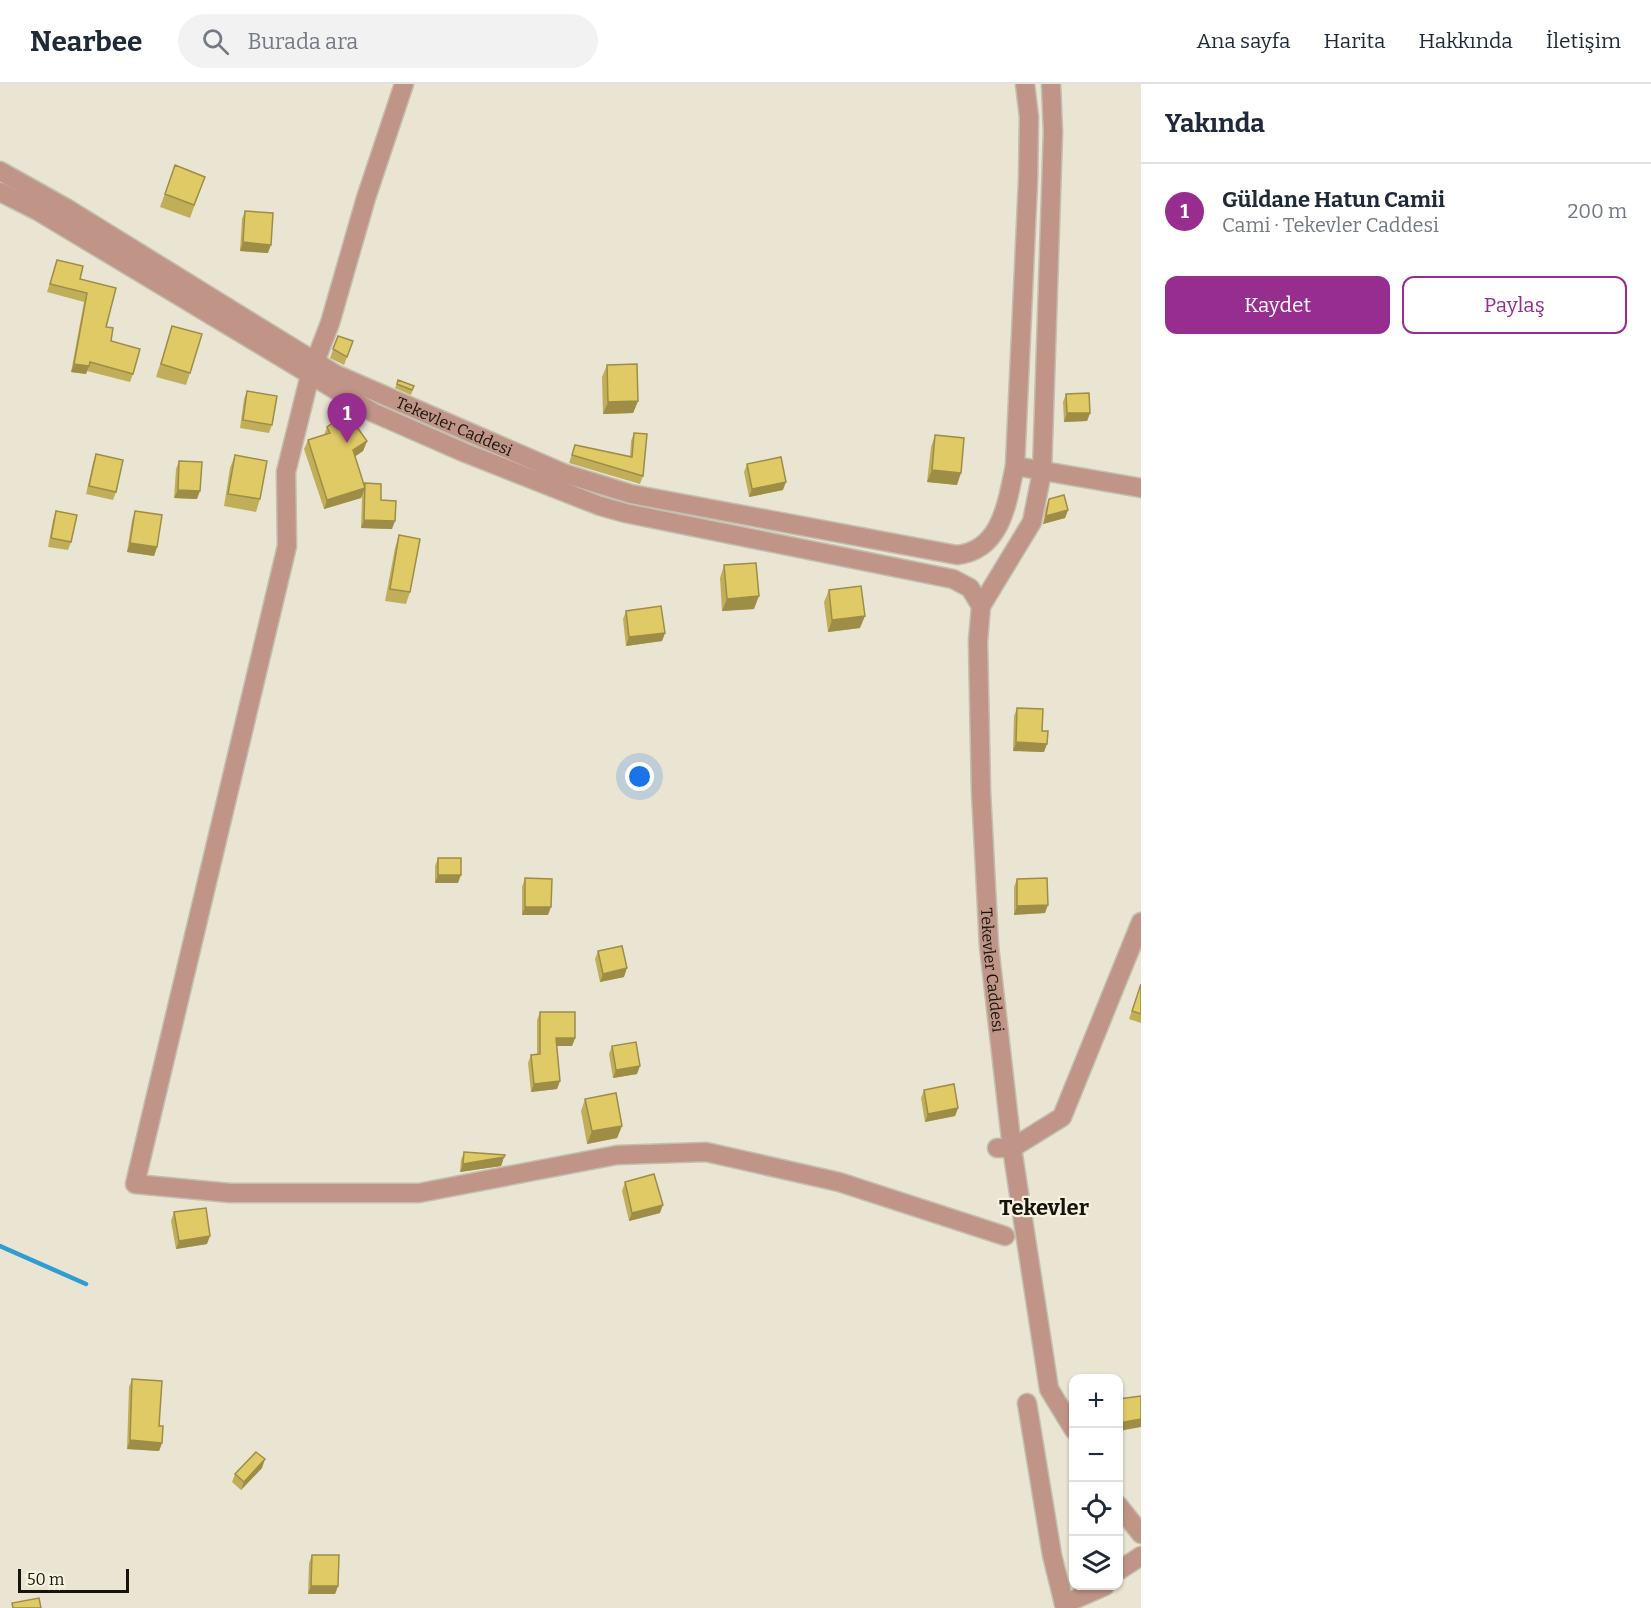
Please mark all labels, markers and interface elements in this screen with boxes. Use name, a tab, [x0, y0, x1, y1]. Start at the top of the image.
search box	[178, 14, 598, 68]
text: Nearbee	[30, 25, 142, 58]
icon: search	[199, 25, 232, 58]
text: Burada ara	[247, 28, 358, 55]
text: Ana sayfa	[1196, 28, 1290, 54]
text: Harita	[1323, 28, 1385, 54]
text: Hakkında	[1418, 28, 1513, 54]
text: İletişim	[1546, 28, 1621, 54]
text: Yakında	[1165, 108, 1265, 139]
text: Güldane Hatun Camii	[1222, 186, 1445, 213]
text: 1	[1180, 199, 1189, 223]
text: 200 m	[1567, 199, 1627, 223]
text: Cami · Tekevler Caddesi	[1222, 213, 1439, 237]
button: Kaydet	[1165, 276, 1390, 334]
button: Paylaş	[1402, 276, 1627, 334]
street label: Tekevler Caddesi	[393, 392, 516, 460]
pin: 1	[328, 394, 366, 443]
your location	[625, 762, 654, 791]
street label: Tekevler Caddesi	[978, 907, 1008, 1033]
district label: Tekevler	[999, 1194, 1090, 1221]
map controls	[1069, 1374, 1123, 1590]
button: +	[1069, 1374, 1123, 1428]
button: −	[1069, 1428, 1123, 1482]
button: locate	[1069, 1482, 1123, 1536]
button: layers	[1069, 1536, 1123, 1590]
scale bar	[18, 1566, 129, 1594]
text: 50 m	[27, 1570, 64, 1589]

